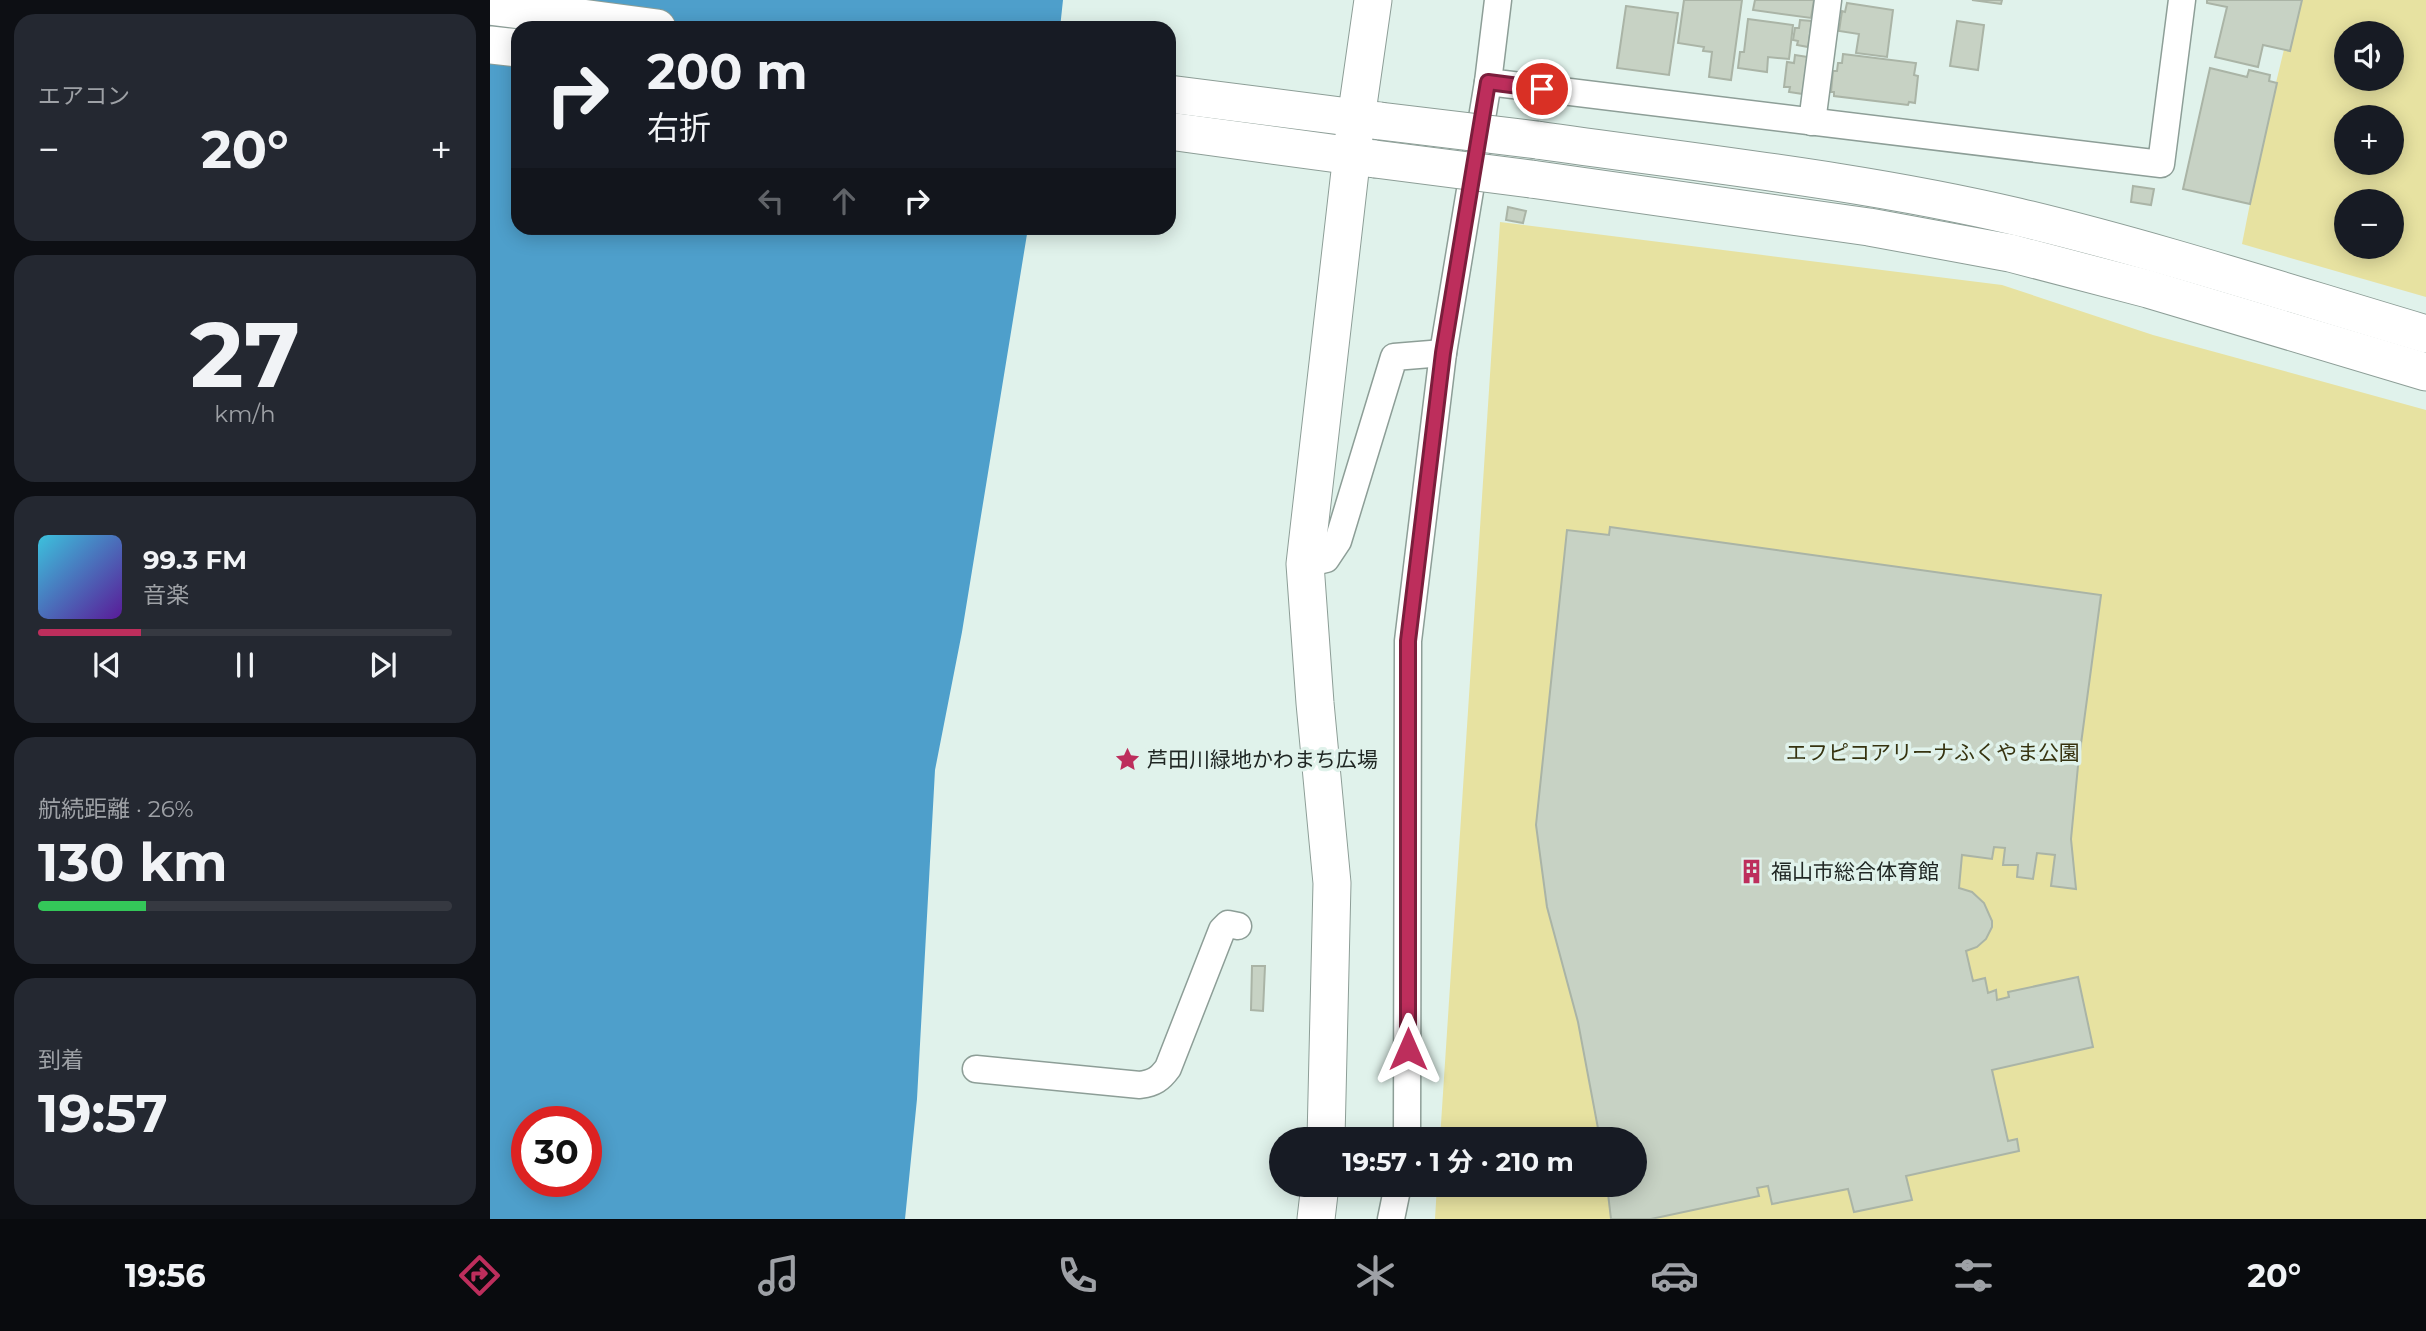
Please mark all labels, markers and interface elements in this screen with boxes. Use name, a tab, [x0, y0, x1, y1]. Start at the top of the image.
map controls	[2334, 21, 2404, 259]
button: sound	[2334, 21, 2404, 91]
text: 200 m	[647, 42, 808, 101]
icon: right	[532, 49, 623, 140]
pin	[1512, 59, 1572, 119]
icon: arrive	[1523, 70, 1561, 108]
text: エアコン	[38, 82, 130, 110]
button: +	[2334, 105, 2404, 175]
text: 右折	[647, 108, 711, 147]
text: 20°	[201, 118, 289, 181]
text: −	[38, 126, 60, 173]
text: +	[430, 126, 452, 173]
icon: left	[752, 182, 790, 220]
icon: ahead	[825, 182, 863, 220]
icon: right	[898, 182, 936, 220]
button: −	[2334, 189, 2404, 259]
text: 27	[190, 299, 300, 410]
text: km/h	[214, 400, 276, 428]
text: 99.3 FM	[143, 544, 247, 576]
text: 音楽	[143, 581, 189, 609]
icon: previous	[88, 646, 126, 684]
icon: pause	[226, 646, 264, 684]
icon: next	[364, 646, 402, 684]
park label: エフピコアリーナふくやま公園	[1786, 740, 2080, 765]
place icon: 芦田川緑地かわまち広場	[1113, 746, 1141, 774]
place label: 芦田川緑地かわまち広場	[1147, 747, 1378, 772]
text: 航続距離 · 26%	[38, 795, 193, 823]
text: 130 km	[38, 831, 228, 894]
building icon: 福山市総合体育館	[1737, 858, 1765, 886]
place label: 福山市総合体育館	[1771, 859, 1939, 884]
position arrow	[1371, 1012, 1445, 1086]
text: 到着	[38, 1046, 84, 1074]
text: 19:57	[38, 1082, 168, 1145]
speed limit sign: 30	[511, 1106, 602, 1197]
text: 19:57 · 1 分 · 210 m	[1342, 1146, 1574, 1178]
icon: directions	[455, 1251, 504, 1300]
icon: music	[754, 1251, 803, 1300]
icon: phone	[1053, 1251, 1102, 1300]
icon: climate	[1351, 1251, 1400, 1300]
icon: car	[1650, 1251, 1699, 1300]
icon: filters	[1949, 1251, 1998, 1300]
text: 19:56	[125, 1256, 206, 1295]
text: 20°	[2247, 1256, 2301, 1295]

